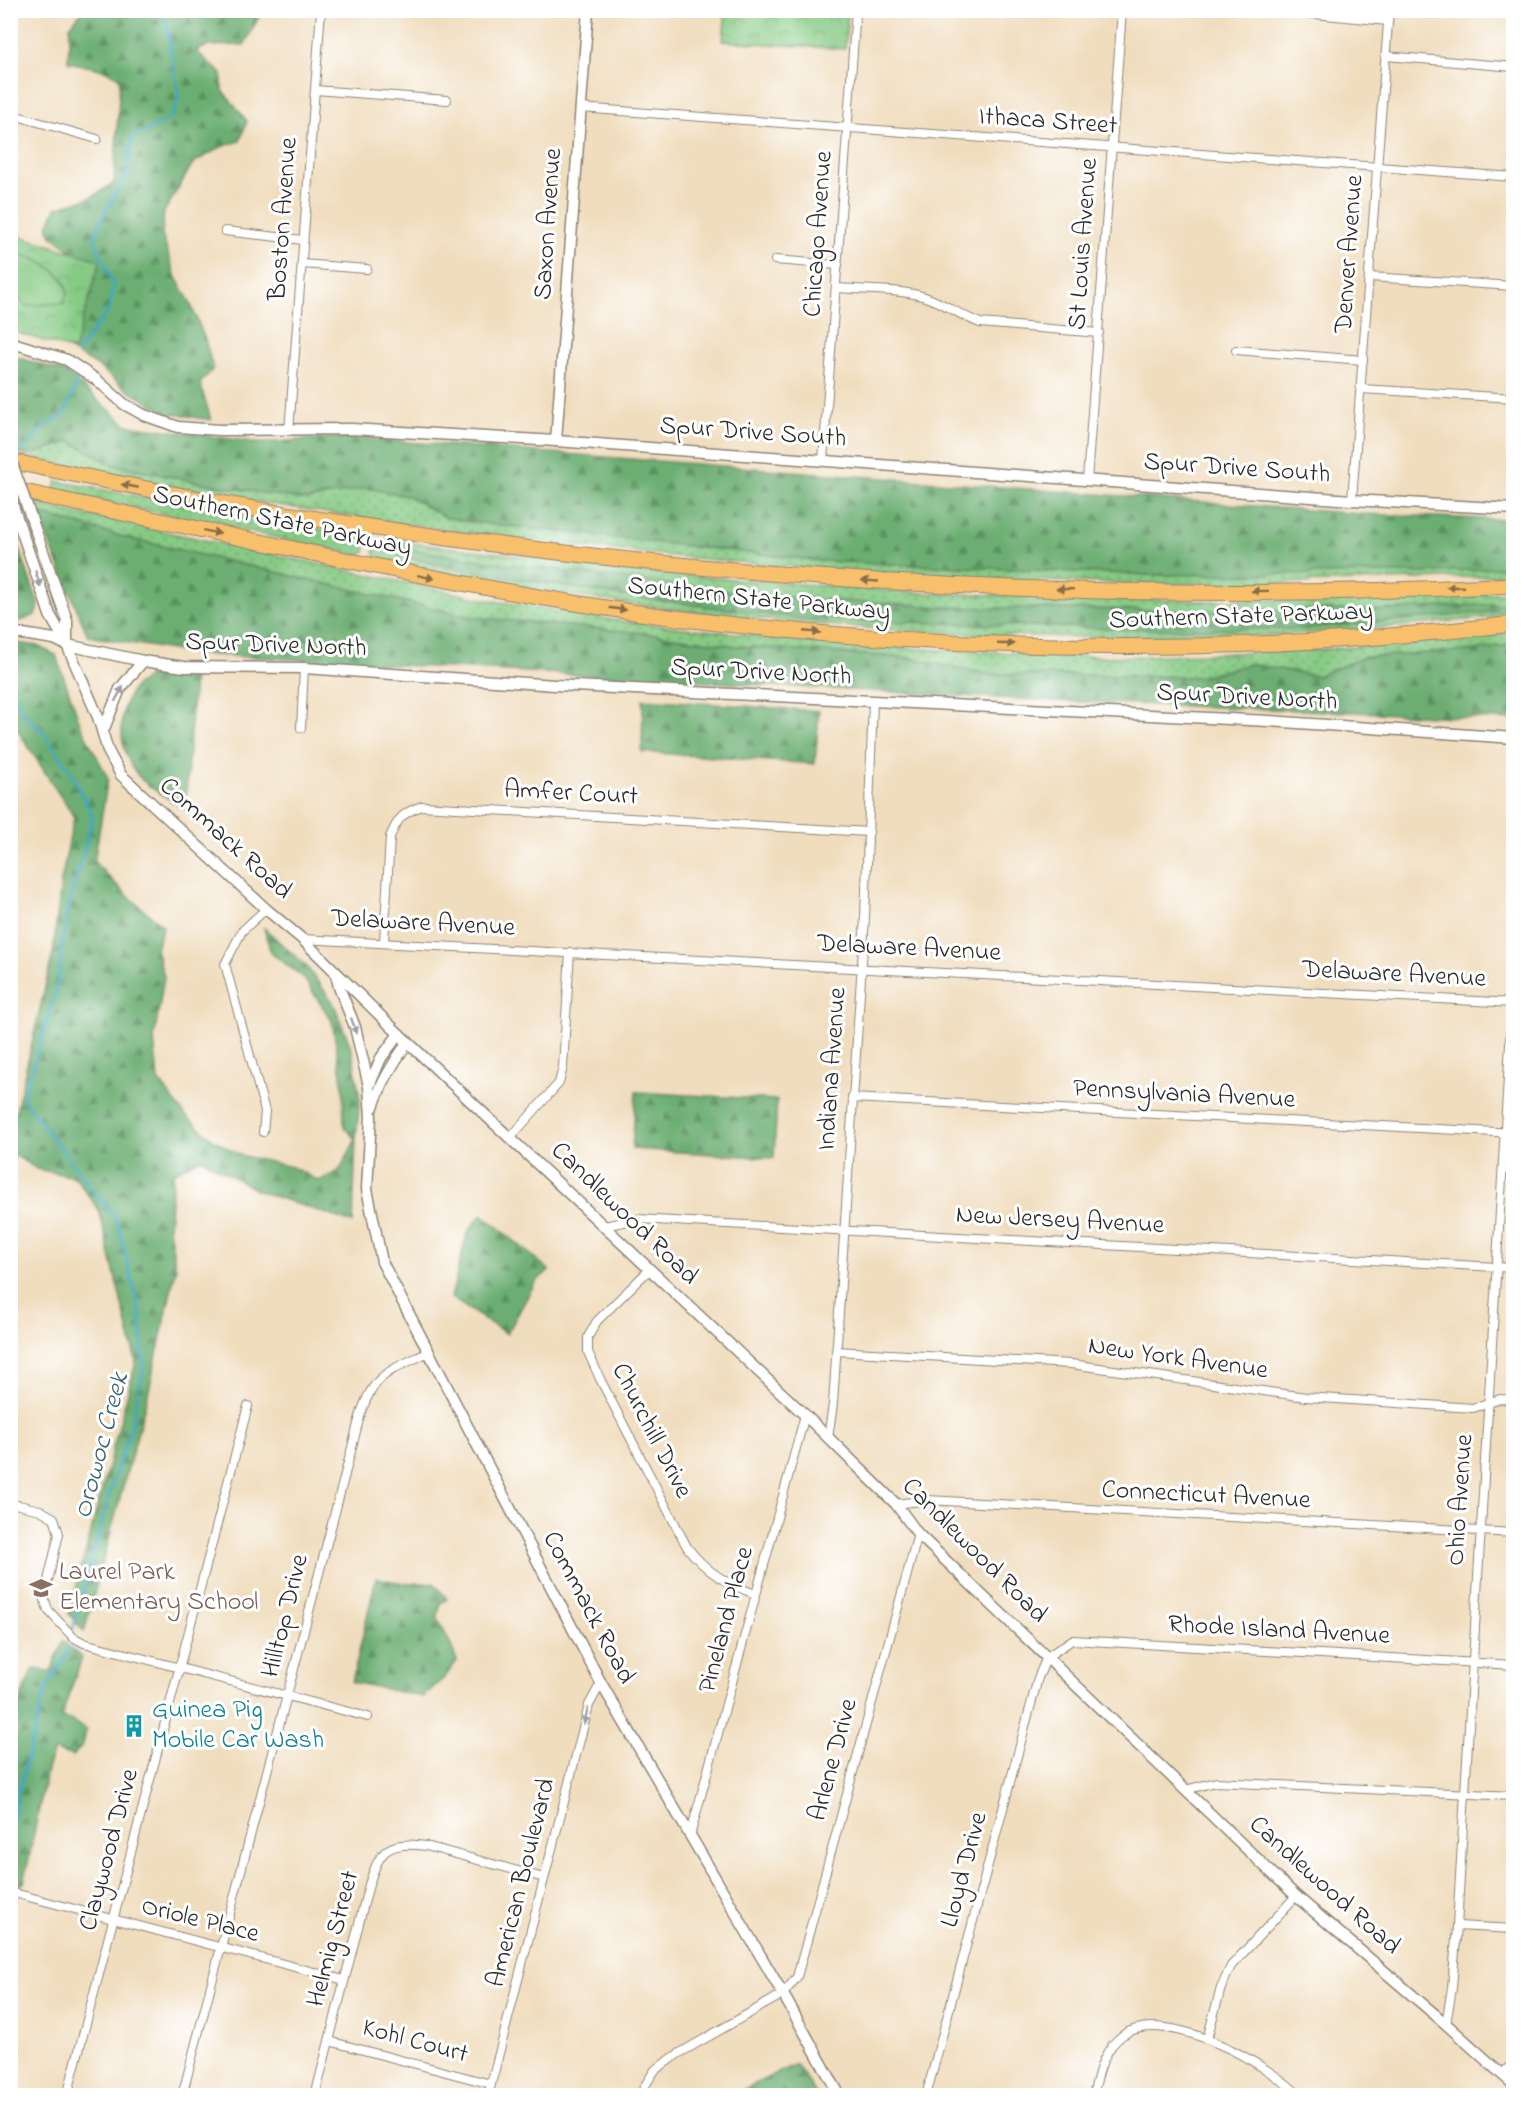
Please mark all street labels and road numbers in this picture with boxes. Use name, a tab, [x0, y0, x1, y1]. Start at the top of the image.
street label: Ithaca Street	[977, 98, 1119, 146]
street label: Boston Avenue	[259, 136, 309, 303]
street label: Saxon Avenue	[525, 146, 573, 301]
street label: Chicago Avenue	[794, 149, 844, 318]
street label: St Louis Avenue	[1059, 157, 1109, 331]
street label: Denver Avenue	[1325, 173, 1374, 335]
street label: Spur Drive South	[658, 408, 848, 458]
street label: Spur Drive South	[1142, 444, 1332, 494]
street label: Southern State Parkway	[149, 476, 415, 568]
street label: Southern State Parkway	[626, 567, 892, 633]
street label: Southern State Parkway	[1108, 593, 1374, 641]
street label: Spur Drive North	[185, 624, 367, 668]
street label: Spur Drive North	[670, 649, 852, 697]
street label: Spur Drive North	[1156, 674, 1338, 722]
street label: Commack Road	[150, 769, 300, 910]
street label: Amfer Court	[503, 772, 639, 816]
street label: Delaware Avenue	[329, 900, 516, 948]
street label: Delaware Avenue	[815, 925, 1002, 973]
street label: Delaware Avenue	[1300, 951, 1487, 999]
street label: Indiana Avenue	[808, 986, 858, 1152]
street label: Pennsylvania Avenue	[1072, 1070, 1297, 1120]
street label: Candlewood Road	[541, 1133, 707, 1295]
street label: New Jersey Avenue	[955, 1197, 1166, 1245]
street label: New York Avenue	[1086, 1328, 1271, 1390]
street label: Churchill Drive	[601, 1357, 702, 1506]
street label: Ohio Avenue	[1437, 1433, 1485, 1567]
street label: Candlewood Road	[892, 1469, 1056, 1633]
street label: Connecticut Avenue	[1100, 1472, 1312, 1520]
street label: Commack Road	[532, 1525, 644, 1692]
street label: Pineland Place	[689, 1542, 765, 1697]
street label: Hilltop Drive	[252, 1550, 320, 1682]
street label: Rhode Island Avenue	[1167, 1606, 1391, 1656]
street label: Arlene Drive	[799, 1694, 869, 1825]
street label: Claywood Drive	[70, 1764, 150, 1935]
street label: American Boulevard	[478, 1774, 566, 1991]
street label: Candlewood Road	[1239, 1807, 1409, 1965]
street label: Lloyd Drive	[931, 1808, 999, 1932]
street label: Helmig Street	[298, 1866, 370, 2011]
street label: Oriole Place	[137, 1888, 263, 1954]
street label: Kohl Court	[358, 2010, 472, 2074]

